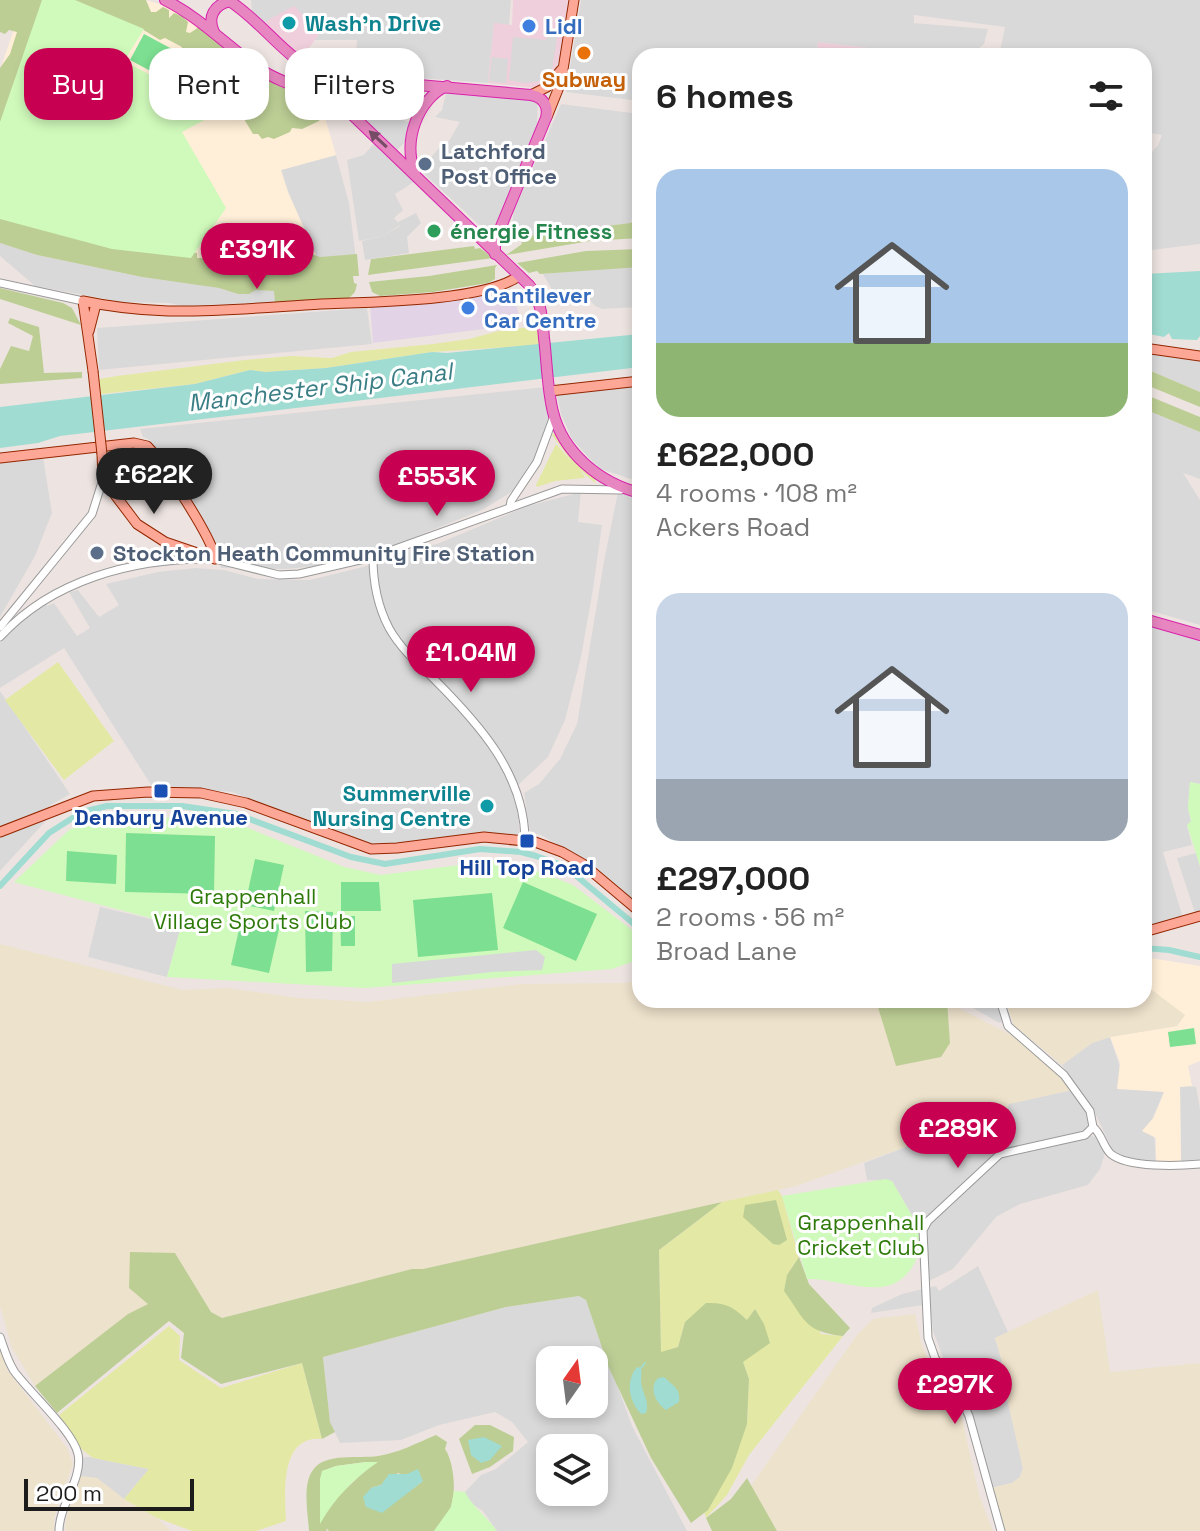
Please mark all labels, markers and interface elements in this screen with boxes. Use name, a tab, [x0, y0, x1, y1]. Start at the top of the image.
place label: Wash'n Drive	[305, 9, 441, 37]
place label: Lidl	[545, 12, 583, 40]
marker: Wash'n Drive	[280, 14, 298, 32]
marker: Lidl	[520, 17, 538, 35]
marker: Subway	[575, 44, 593, 62]
chip: Buy	[24, 48, 133, 120]
chip: Rent	[149, 48, 269, 120]
chip: Filters	[285, 48, 424, 120]
place label: Subway	[542, 65, 626, 93]
icon: filters	[1084, 74, 1128, 118]
text: 6 homes	[656, 75, 794, 118]
one-way arrow	[368, 131, 387, 149]
place label: Latchford Post Office	[441, 137, 557, 190]
marker: Latchford Post Office	[416, 155, 434, 173]
place label: énergie Fitness	[450, 217, 612, 245]
icon: home	[820, 221, 964, 365]
marker: énergie Fitness	[425, 222, 443, 240]
pin: £391K	[201, 223, 313, 291]
text: £391K	[219, 232, 295, 266]
place label: Cantilever Car Centre	[484, 281, 596, 334]
marker: Cantilever Car Centre	[459, 299, 477, 317]
water label: Manchester Ship Canal	[186, 355, 457, 419]
text: £622,000	[656, 433, 815, 476]
pin: £622K	[98, 448, 210, 516]
pin: £553K	[381, 450, 493, 518]
text: £622K	[114, 457, 194, 491]
text: £553K	[397, 459, 477, 493]
text: 4 rooms · 108 m²	[656, 476, 857, 510]
text: Ackers Road	[656, 510, 810, 544]
place label: Stockton Heath Community Fire Station	[113, 539, 535, 567]
marker: Stockton Heath Community Fire Station	[88, 544, 106, 562]
pin: £1.04M	[406, 626, 536, 694]
text: £1.04M	[425, 635, 517, 669]
icon: home	[820, 645, 964, 789]
place label: Summerville Nursing Centre	[313, 779, 471, 832]
marker: Denbury Avenue	[152, 782, 170, 800]
marker: Summerville Nursing Centre	[478, 797, 496, 815]
place label: Denbury Avenue	[74, 803, 248, 831]
marker: Hill Top Road	[518, 832, 536, 850]
place label: Hill Top Road	[460, 853, 594, 881]
text: £297,000	[656, 857, 810, 900]
park label: Grappenhall Village Sports Club	[154, 882, 353, 935]
text: 2 rooms · 56 m²	[656, 900, 844, 934]
text: Broad Lane	[656, 934, 797, 968]
pin: £289K	[902, 1102, 1014, 1170]
text: £289K	[918, 1111, 998, 1145]
park label: Grappenhall Cricket Club	[797, 1208, 925, 1261]
north arrow	[536, 1346, 608, 1418]
map controls	[536, 1346, 608, 1506]
pin: £297K	[899, 1358, 1011, 1426]
text: £297K	[916, 1367, 994, 1401]
button: layers	[536, 1434, 608, 1506]
scale bar	[24, 1475, 194, 1511]
text: 200 m	[36, 1479, 102, 1507]

